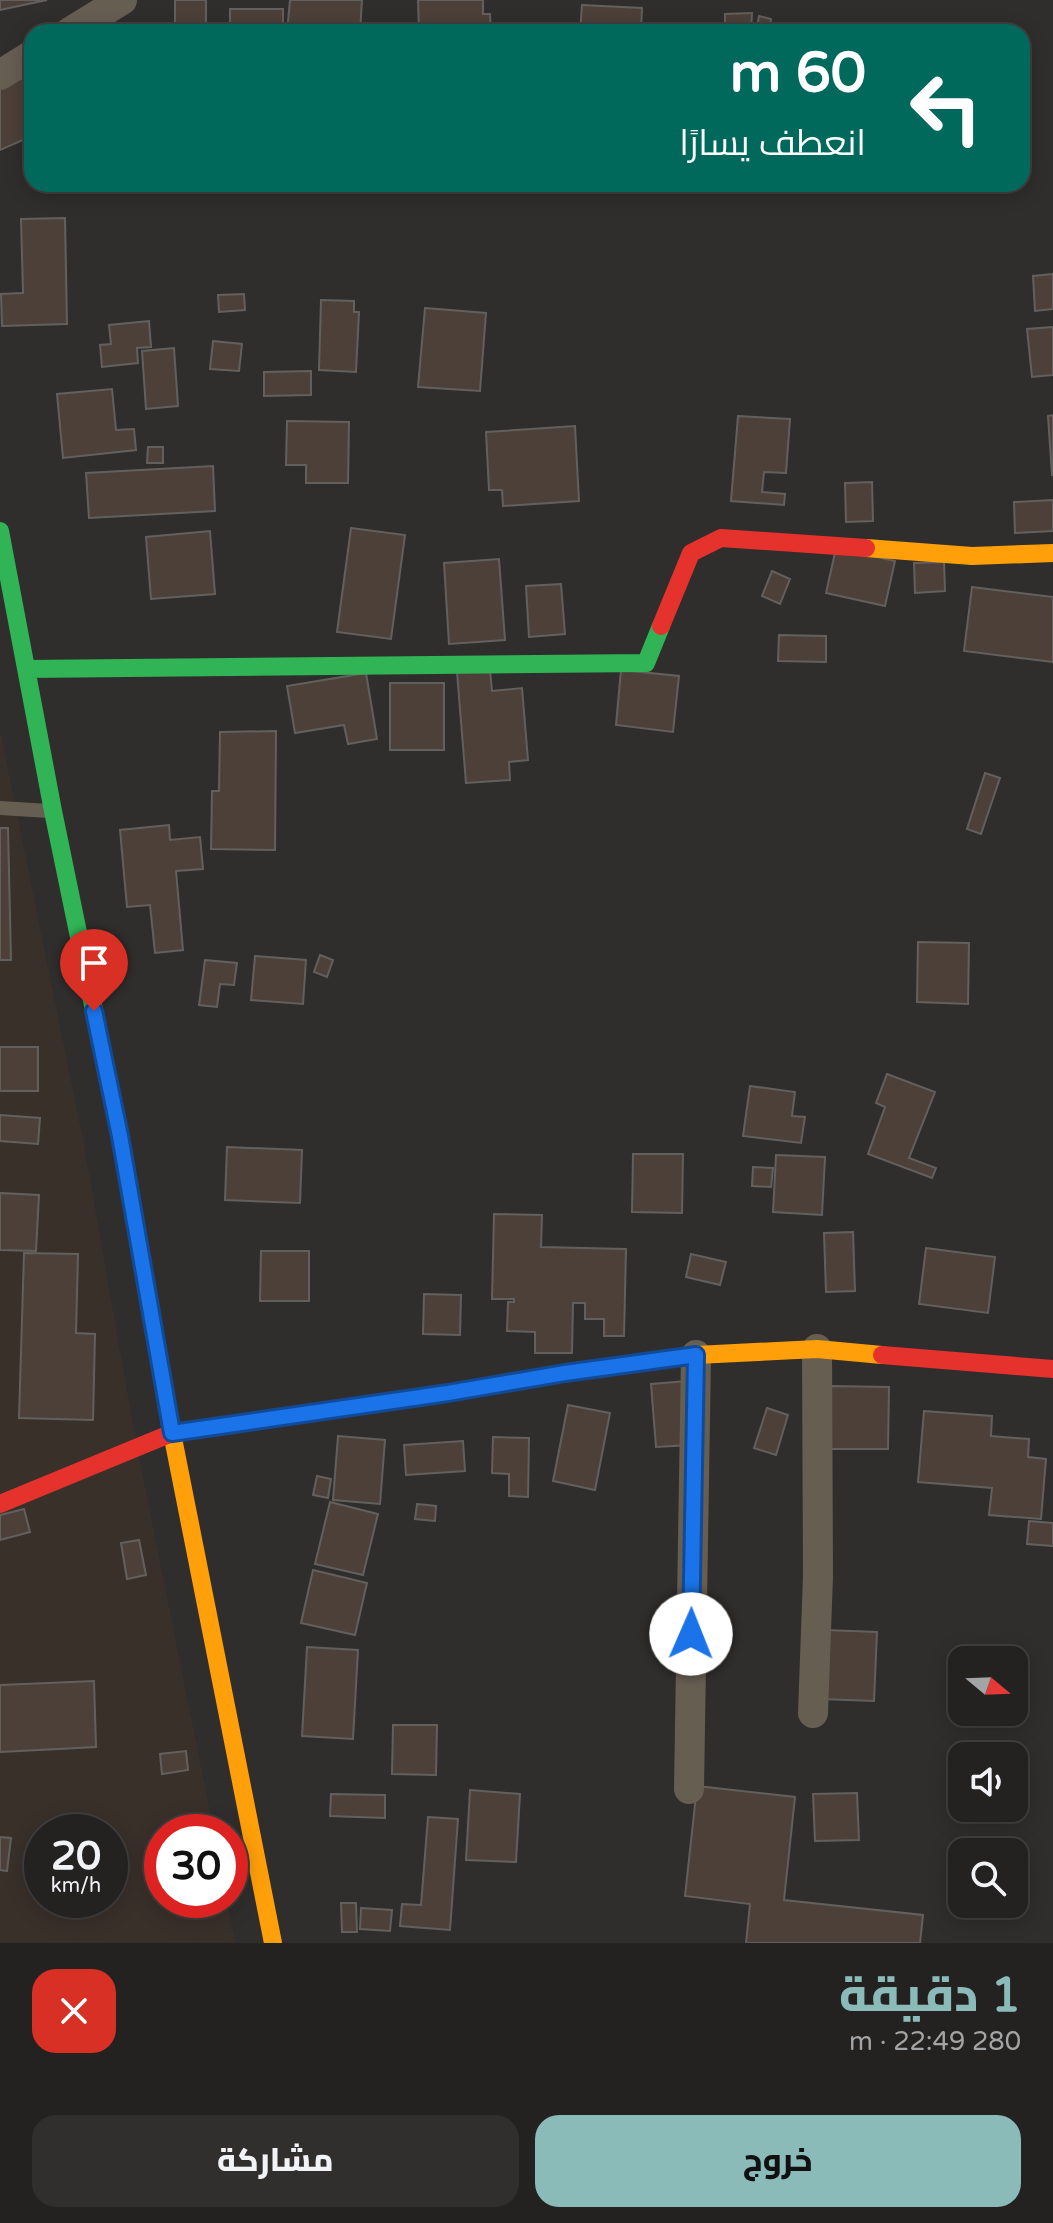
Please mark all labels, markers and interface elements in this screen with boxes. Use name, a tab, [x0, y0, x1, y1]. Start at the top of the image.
text: 60 m	[730, 40, 866, 107]
icon: left	[894, 56, 998, 160]
text: انعطف يسارًا	[679, 122, 866, 165]
pin	[60, 929, 128, 1011]
icon: arrive	[72, 941, 116, 985]
position arrow	[649, 1592, 733, 1676]
north arrow	[948, 1646, 1028, 1726]
map controls	[948, 1646, 1028, 1918]
button: sound	[948, 1742, 1028, 1822]
speed limit sign: 30	[144, 1814, 248, 1918]
text: 20	[51, 1832, 101, 1880]
button: search	[948, 1838, 1028, 1918]
text: km/h	[51, 1874, 101, 1898]
text: 1 دقيقة	[839, 1967, 1021, 2025]
button: close	[32, 1969, 116, 2053]
text: 280 m · 22:49	[849, 2026, 1021, 2057]
button: مشاركة	[32, 2115, 519, 2207]
button: خروج	[535, 2115, 1021, 2207]

